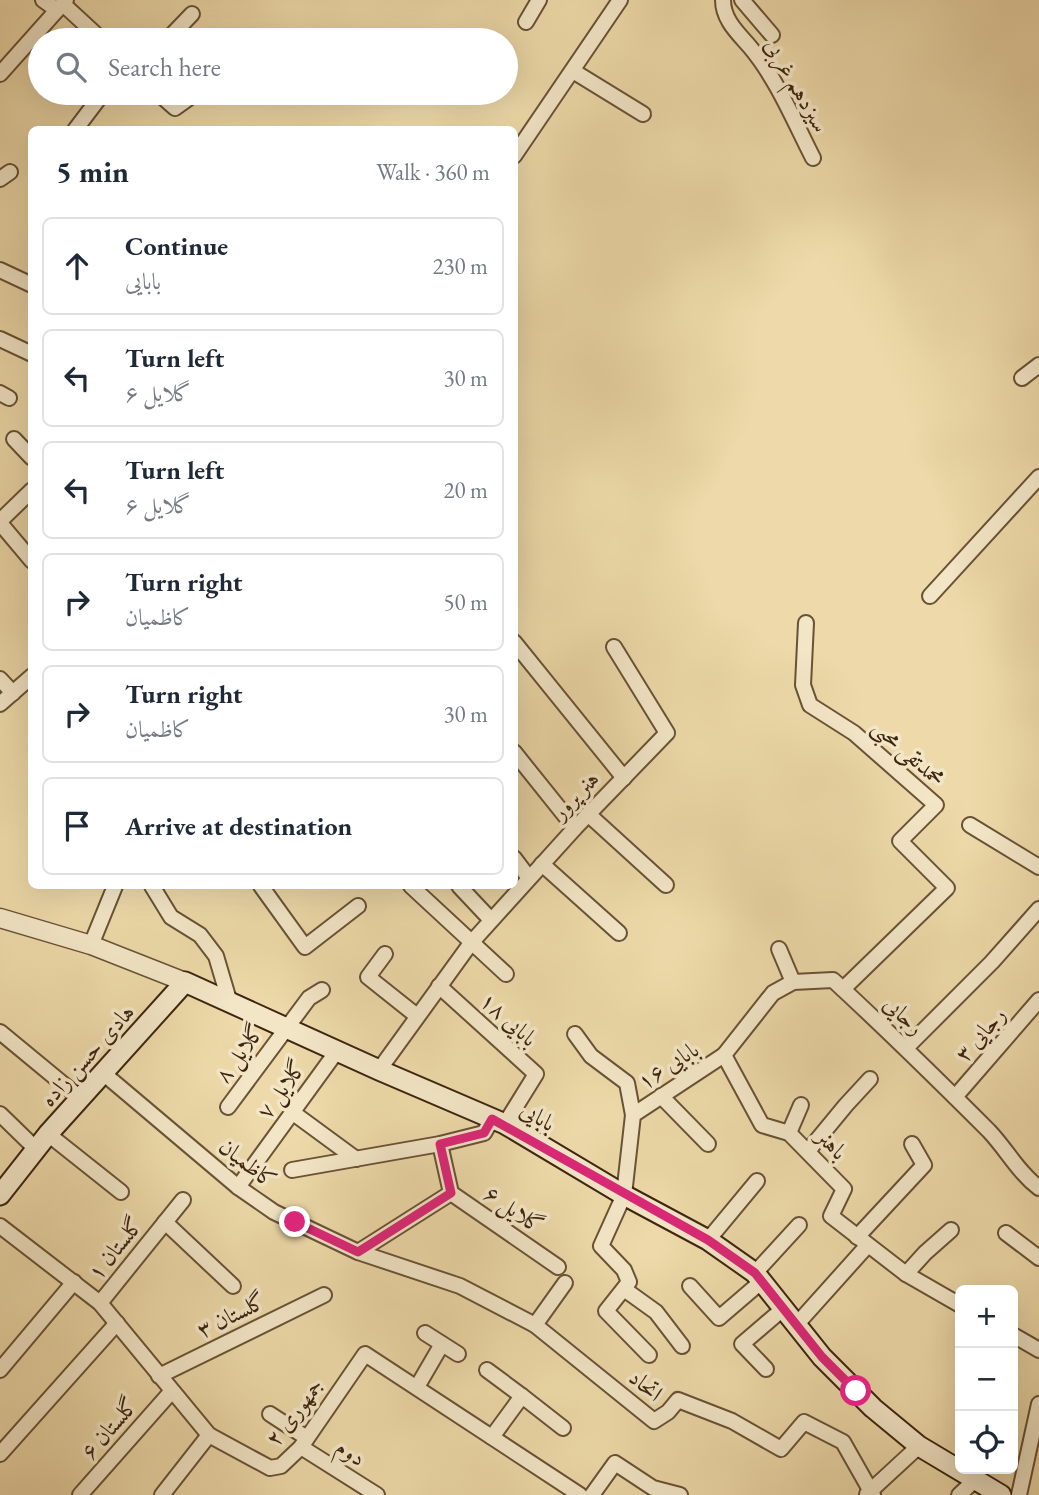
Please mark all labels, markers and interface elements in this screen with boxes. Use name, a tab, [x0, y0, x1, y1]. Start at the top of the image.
search box	[28, 28, 518, 105]
street label: سیزدهم غربی	[752, 33, 836, 141]
icon: search	[52, 48, 90, 86]
text: Search here	[108, 50, 221, 84]
text: 5 min	[56, 152, 129, 191]
text: Walk · 360 m	[376, 157, 490, 187]
text: Continue	[125, 229, 228, 263]
icon: ahead	[58, 247, 96, 285]
text: 230 m	[432, 251, 488, 281]
text: بابایی	[125, 266, 161, 296]
text: Turn left	[125, 341, 224, 375]
icon: left	[58, 359, 96, 397]
text: 30 m	[443, 363, 488, 393]
text: گلایل ۶	[125, 378, 191, 408]
text: Turn left	[125, 453, 224, 487]
icon: left	[58, 471, 96, 509]
text: 20 m	[443, 475, 488, 505]
text: گلایل ۶	[125, 490, 191, 520]
text: Turn right	[125, 565, 243, 599]
icon: right	[58, 583, 96, 621]
text: 50 m	[443, 587, 488, 617]
text: کاظمیان	[125, 602, 191, 632]
text: Turn right	[125, 677, 243, 711]
icon: right	[58, 695, 96, 733]
text: 30 m	[443, 699, 488, 729]
street label: محمدتقی محبی	[864, 711, 952, 796]
text: کاظمیان	[125, 714, 191, 744]
street label: هنر پرور	[543, 764, 606, 827]
icon: arrive	[58, 807, 96, 845]
text: Arrive at destination	[125, 809, 352, 843]
street label: بابایی ۱۸	[474, 985, 544, 1053]
street label: رجایی	[877, 989, 931, 1041]
street label: هادی حسن زاده	[33, 997, 142, 1113]
street label: رجایی ۳	[948, 1000, 1012, 1068]
street label: گلایل ۸	[207, 1017, 272, 1090]
street label: بابایی ۱۶	[631, 1034, 705, 1096]
street label: گلایل ۷	[249, 1053, 314, 1126]
street label: بابایی	[515, 1094, 561, 1138]
street label: باهنر	[808, 1120, 854, 1166]
street label: کاظمیان	[213, 1131, 283, 1195]
street label: گلایل ۶	[477, 1178, 550, 1242]
route end	[279, 1206, 310, 1237]
street label: گلستان ۱	[80, 1210, 150, 1286]
map controls	[955, 1285, 1018, 1474]
button: +	[955, 1285, 1018, 1348]
street label: گلستان ۳	[192, 1286, 270, 1344]
button: −	[955, 1348, 1018, 1411]
street label: اتحاد	[623, 1362, 669, 1408]
street label: جمهوری ۲	[258, 1372, 330, 1452]
route start	[840, 1375, 871, 1406]
street label: گلستان ۶	[74, 1391, 144, 1465]
button: locate	[955, 1411, 1018, 1474]
street label: دوم	[328, 1431, 372, 1477]

